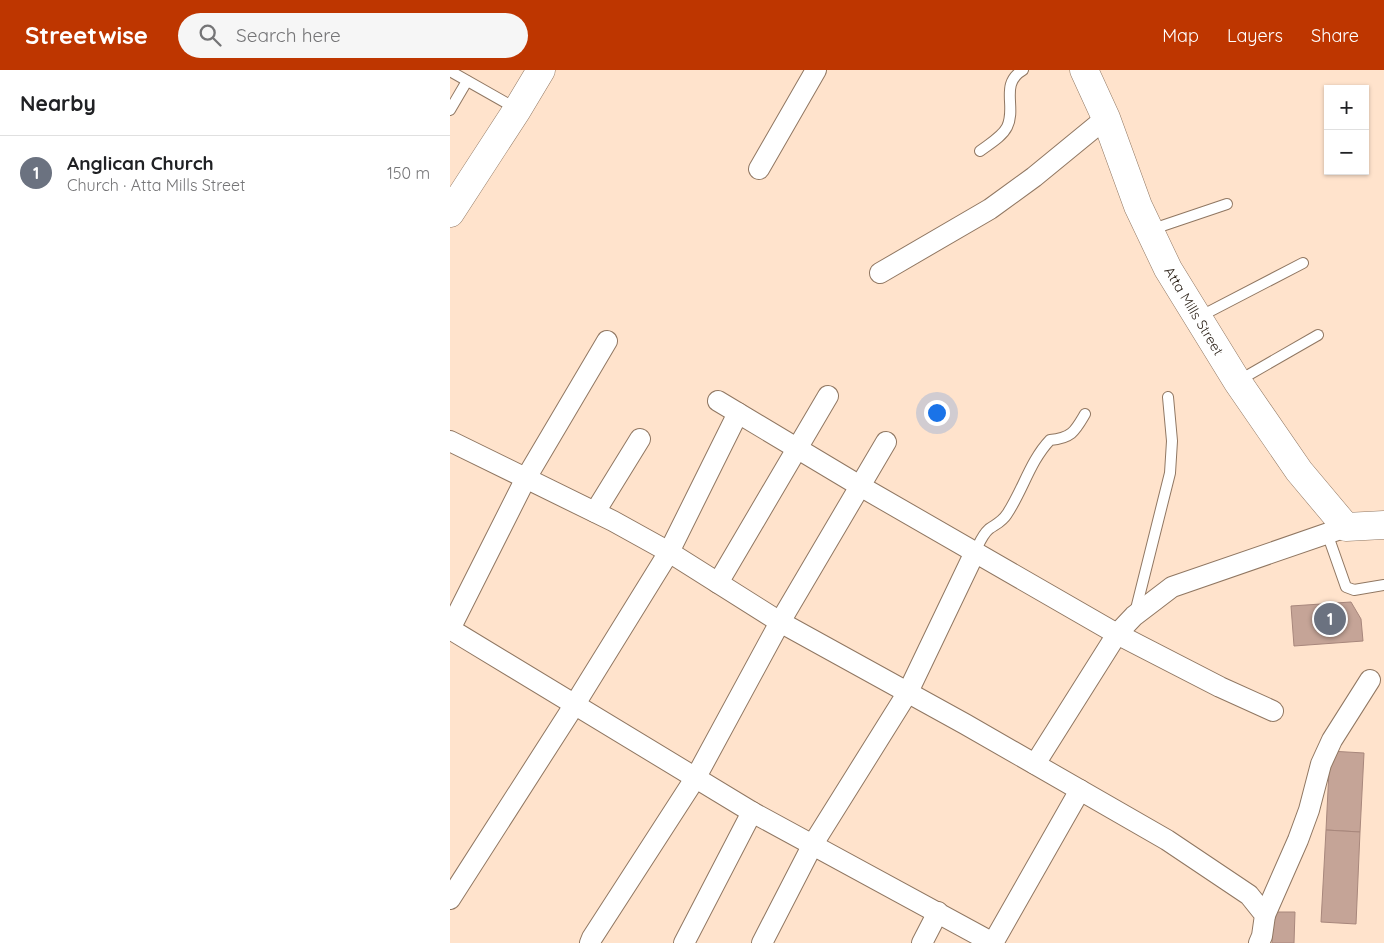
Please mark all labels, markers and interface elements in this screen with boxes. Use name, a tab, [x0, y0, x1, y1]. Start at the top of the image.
search box	[178, 13, 528, 58]
text: Streetwise	[25, 20, 148, 50]
icon: search	[196, 21, 224, 49]
text: Search here	[236, 23, 341, 47]
text: Map	[1162, 24, 1199, 47]
text: Layers	[1227, 24, 1283, 47]
text: Share	[1311, 24, 1359, 47]
map controls	[1324, 85, 1369, 175]
button: +	[1324, 85, 1369, 130]
text: Nearby	[20, 90, 96, 116]
button: −	[1324, 130, 1369, 175]
text: Anglican Church	[67, 151, 214, 175]
text: 1	[33, 163, 39, 183]
text: 150 m	[387, 163, 430, 183]
text: Church · Atta Mills Street	[67, 175, 245, 195]
street label: Atta Mills Street	[1160, 263, 1228, 359]
your location	[924, 400, 950, 426]
pin: 1	[1314, 600, 1346, 638]

